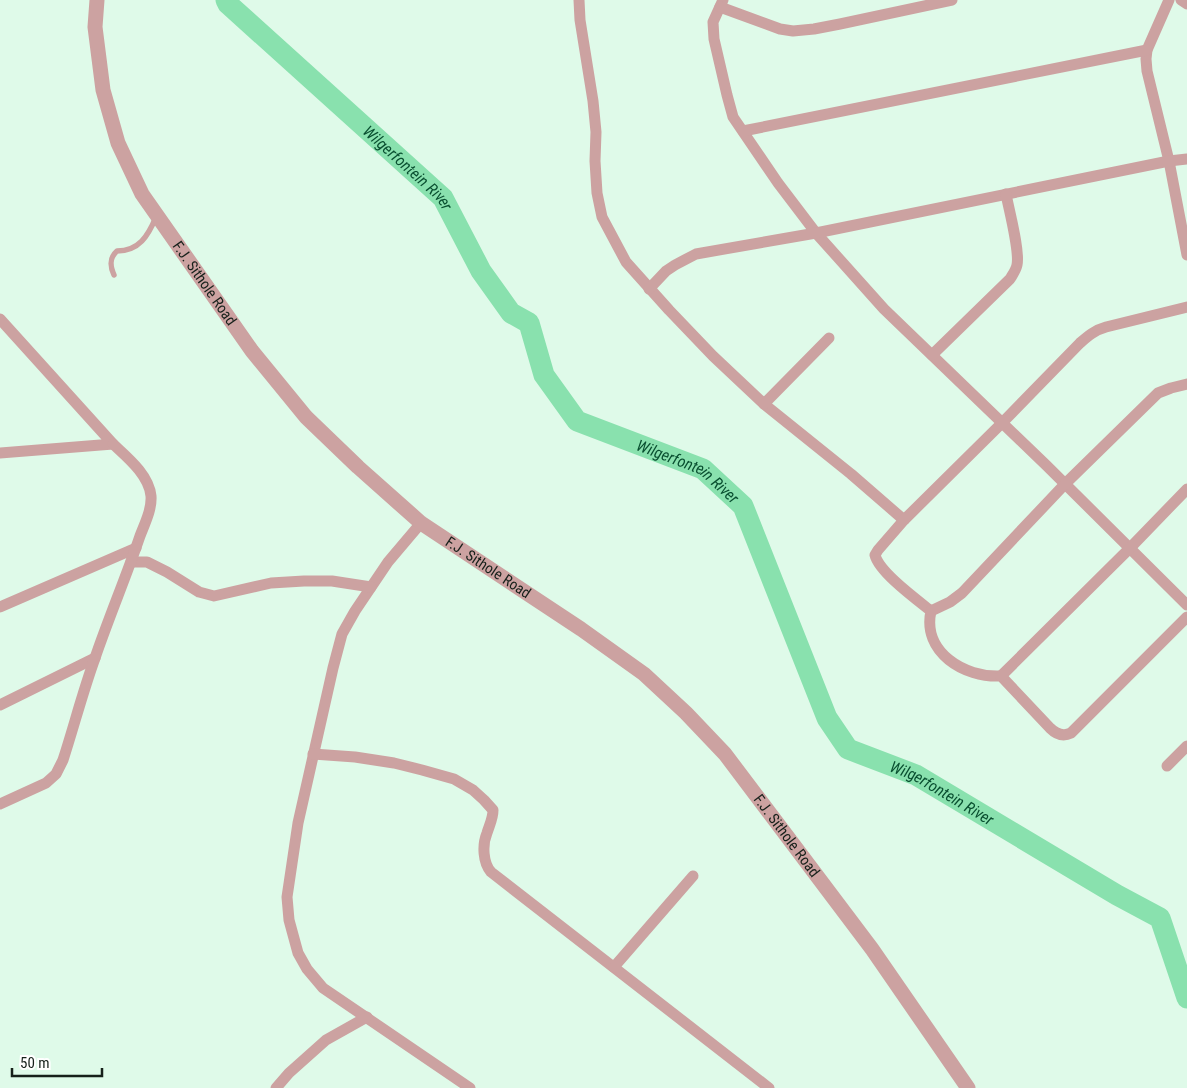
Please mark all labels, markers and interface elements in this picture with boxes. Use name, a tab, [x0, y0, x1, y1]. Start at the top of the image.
water label: Wilgerfontein River	[359, 121, 458, 214]
street label: F.J. Sithole Road	[169, 238, 240, 329]
water label: Wilgerfontein River	[634, 435, 744, 508]
street label: F.J. Sithole Road	[442, 533, 534, 602]
water label: Wilgerfontein River	[888, 757, 998, 829]
street label: F.J. Sithole Road	[750, 791, 823, 881]
scale bar	[12, 1046, 102, 1078]
text: 50 m	[20, 1054, 50, 1072]

